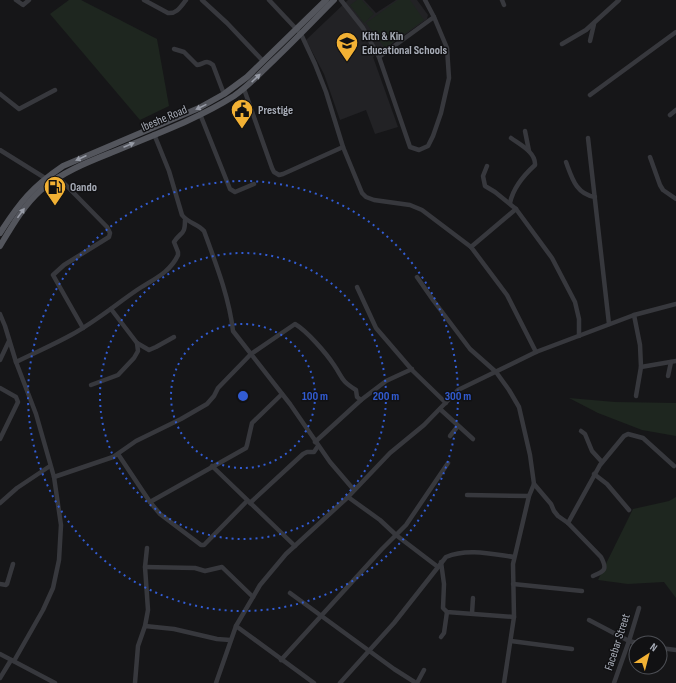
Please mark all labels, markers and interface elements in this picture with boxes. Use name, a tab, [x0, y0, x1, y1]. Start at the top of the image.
place label: Kith & Kin Educational Schools	[362, 29, 447, 58]
school or university icon: Kith & Kin Educational Schools	[334, 30, 360, 63]
one-way arrow	[251, 73, 261, 82]
public building icon: Prestige	[229, 97, 255, 130]
street label: Ibeshe Road	[139, 102, 189, 135]
one-way arrow	[195, 103, 207, 110]
place label: Prestige	[258, 103, 293, 118]
one-way arrow	[124, 141, 136, 147]
one-way arrow	[75, 155, 87, 161]
fuel station icon: Oando	[42, 174, 68, 207]
place label: Oando	[70, 180, 97, 195]
one-way arrow	[17, 208, 25, 218]
centre of rings	[236, 389, 250, 403]
text: 100 m	[302, 389, 328, 404]
text: 200 m	[373, 389, 399, 404]
text: 300 m	[445, 389, 471, 404]
street label: Facebar Street	[601, 612, 634, 672]
north arrow	[628, 635, 668, 675]
text: N	[647, 640, 660, 654]

